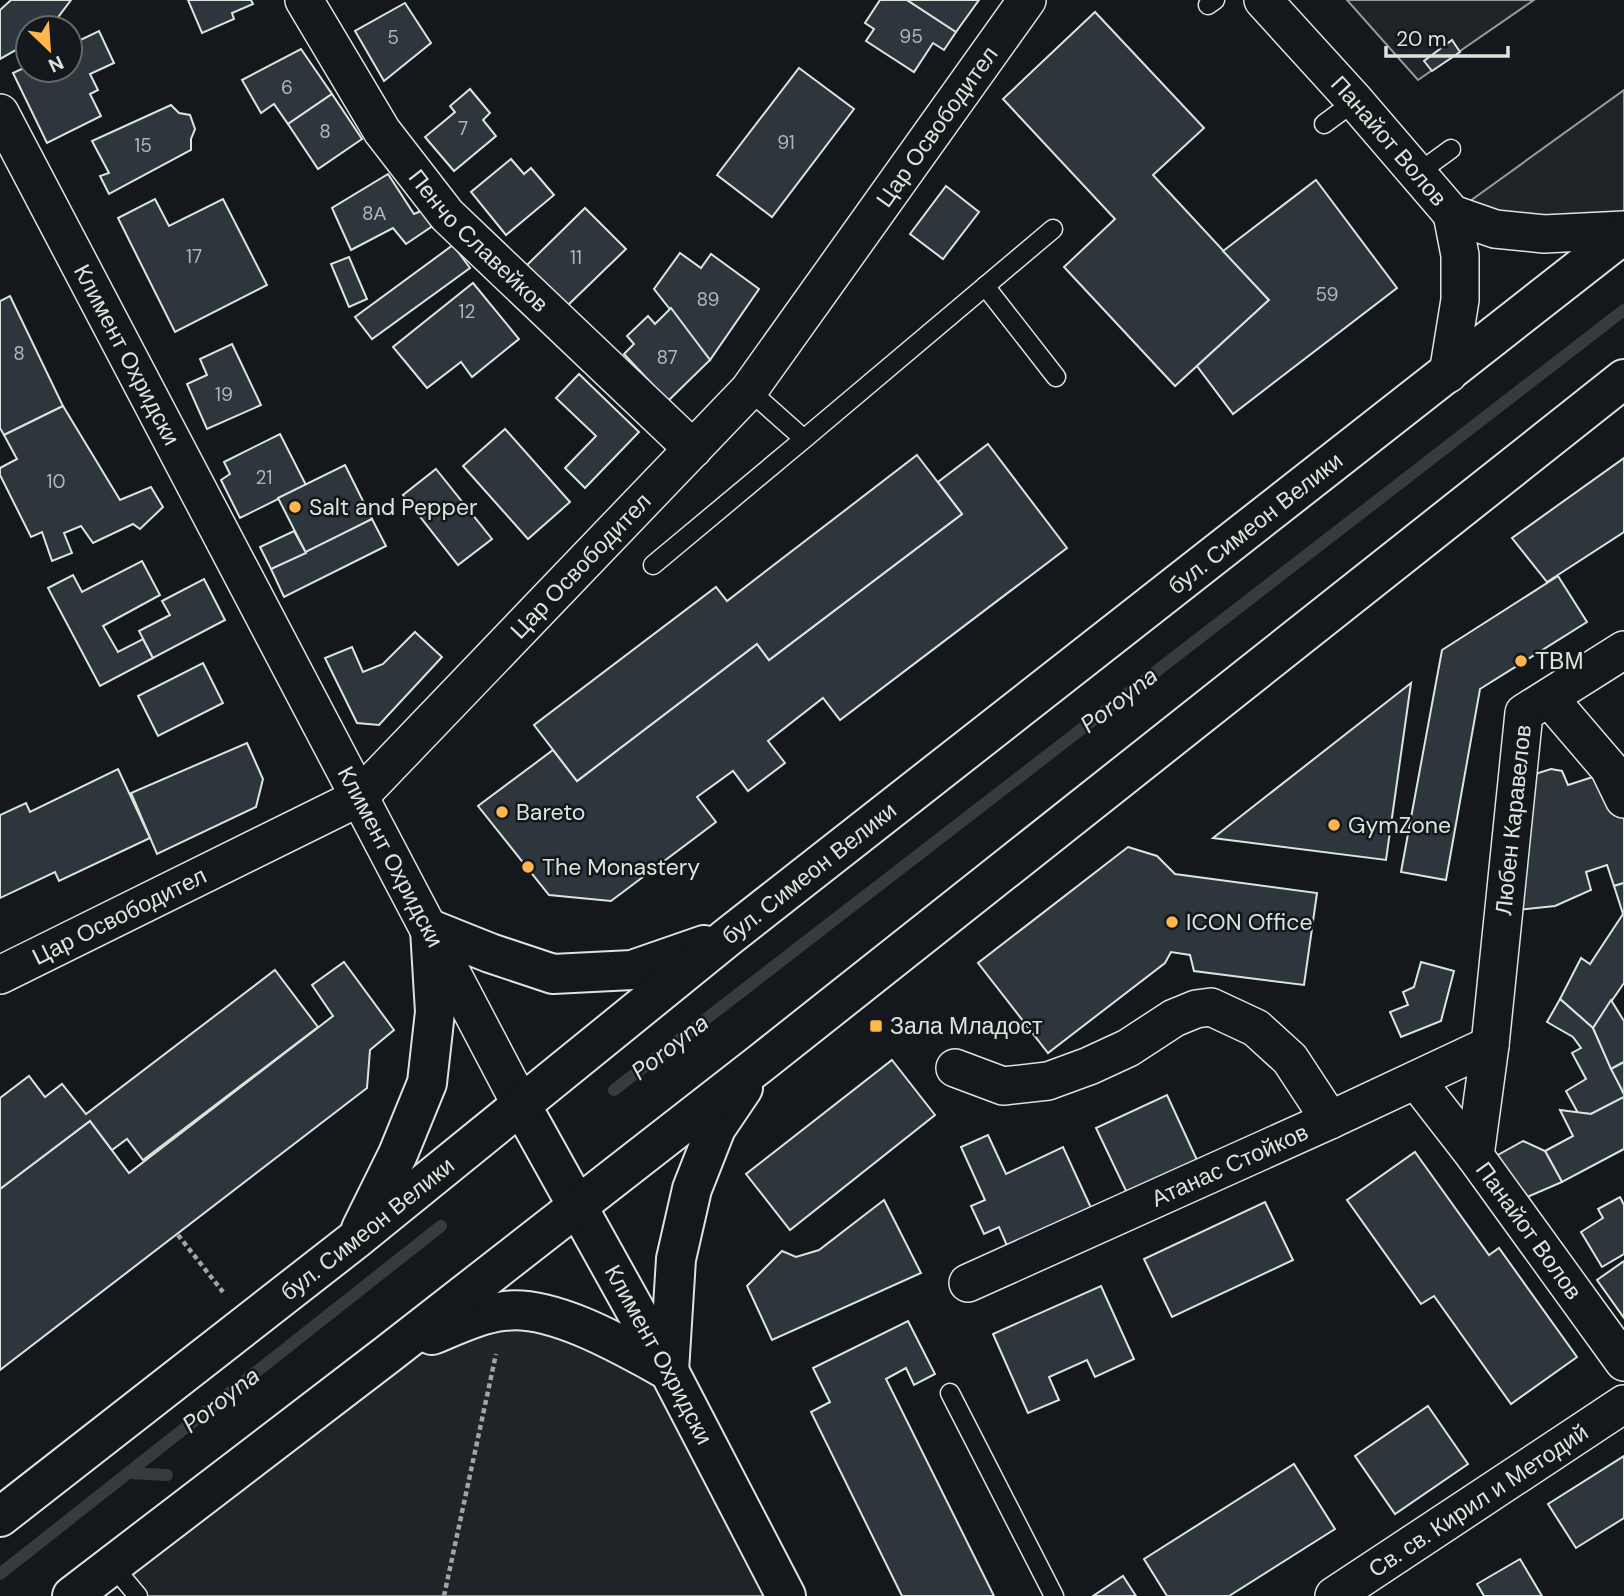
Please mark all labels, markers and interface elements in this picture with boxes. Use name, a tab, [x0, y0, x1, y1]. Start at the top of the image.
north arrow	[14, 14, 84, 84]
scale bar	[1386, 14, 1508, 58]
house number: 95	[899, 24, 923, 49]
house number: 5	[387, 25, 399, 50]
text: 20 m	[1396, 25, 1447, 53]
street label: Цар Освободител	[869, 40, 1004, 213]
text: N	[44, 50, 68, 78]
street label: Панайот Волов	[1324, 69, 1454, 212]
house number: 6	[281, 75, 293, 100]
house number: 7	[458, 116, 468, 141]
house number: 8	[319, 119, 331, 144]
house number: 91	[777, 130, 795, 155]
house number: 15	[134, 133, 152, 158]
street label: Пенчо Славейков	[402, 163, 555, 319]
house number: 8А	[362, 201, 386, 226]
house number: 17	[186, 244, 202, 269]
house number: 11	[570, 245, 582, 270]
street label: Климент Охридски	[67, 259, 187, 450]
house number: 59	[1316, 282, 1338, 307]
house number: 89	[697, 287, 719, 312]
house number: 12	[459, 299, 475, 324]
house number: 8	[13, 341, 25, 366]
house number: 87	[656, 345, 678, 370]
house number: 19	[215, 382, 233, 407]
street label: бул. Симеон Велики	[1162, 445, 1349, 601]
house number: 21	[256, 465, 272, 490]
house number: 10	[47, 469, 65, 494]
street label: Цар Освободител	[504, 486, 657, 645]
place label: Salt and Pepper	[309, 492, 477, 522]
marker: Salt and Pepper	[287, 499, 303, 515]
place label: ТВМ	[1535, 646, 1584, 676]
marker: ТВМ	[1513, 653, 1529, 669]
water label: Poroyna	[1074, 660, 1164, 740]
street label: Любен Каравелов	[1488, 723, 1538, 917]
street label: Климент Охридски	[331, 761, 450, 952]
street label: бул. Симеон Велики	[716, 795, 903, 951]
place label: Bareto	[516, 797, 585, 827]
marker: Bareto	[494, 804, 510, 820]
place label: GymZone	[1348, 810, 1451, 840]
marker: GymZone	[1326, 817, 1342, 833]
place label: The Monastery	[542, 852, 700, 882]
marker: The Monastery	[520, 859, 536, 875]
street label: Цар Освободител	[27, 860, 211, 972]
place label: ICON Office	[1186, 907, 1312, 937]
marker: ICON Office	[1164, 914, 1180, 930]
water label: Poroyna	[625, 1007, 715, 1087]
place label: Зала Младост	[890, 1011, 1043, 1041]
marker: Зала Младост	[868, 1018, 884, 1034]
street label: Атанас Стойков	[1147, 1117, 1313, 1214]
street label: бул. Симеон Велики	[274, 1150, 460, 1307]
street label: Панайот Волов	[1469, 1156, 1589, 1305]
street label: Климент Охридски	[598, 1259, 720, 1450]
water label: Poroyna	[176, 1360, 266, 1440]
street label: Св. св. Кирил и Методий	[1363, 1417, 1594, 1584]

